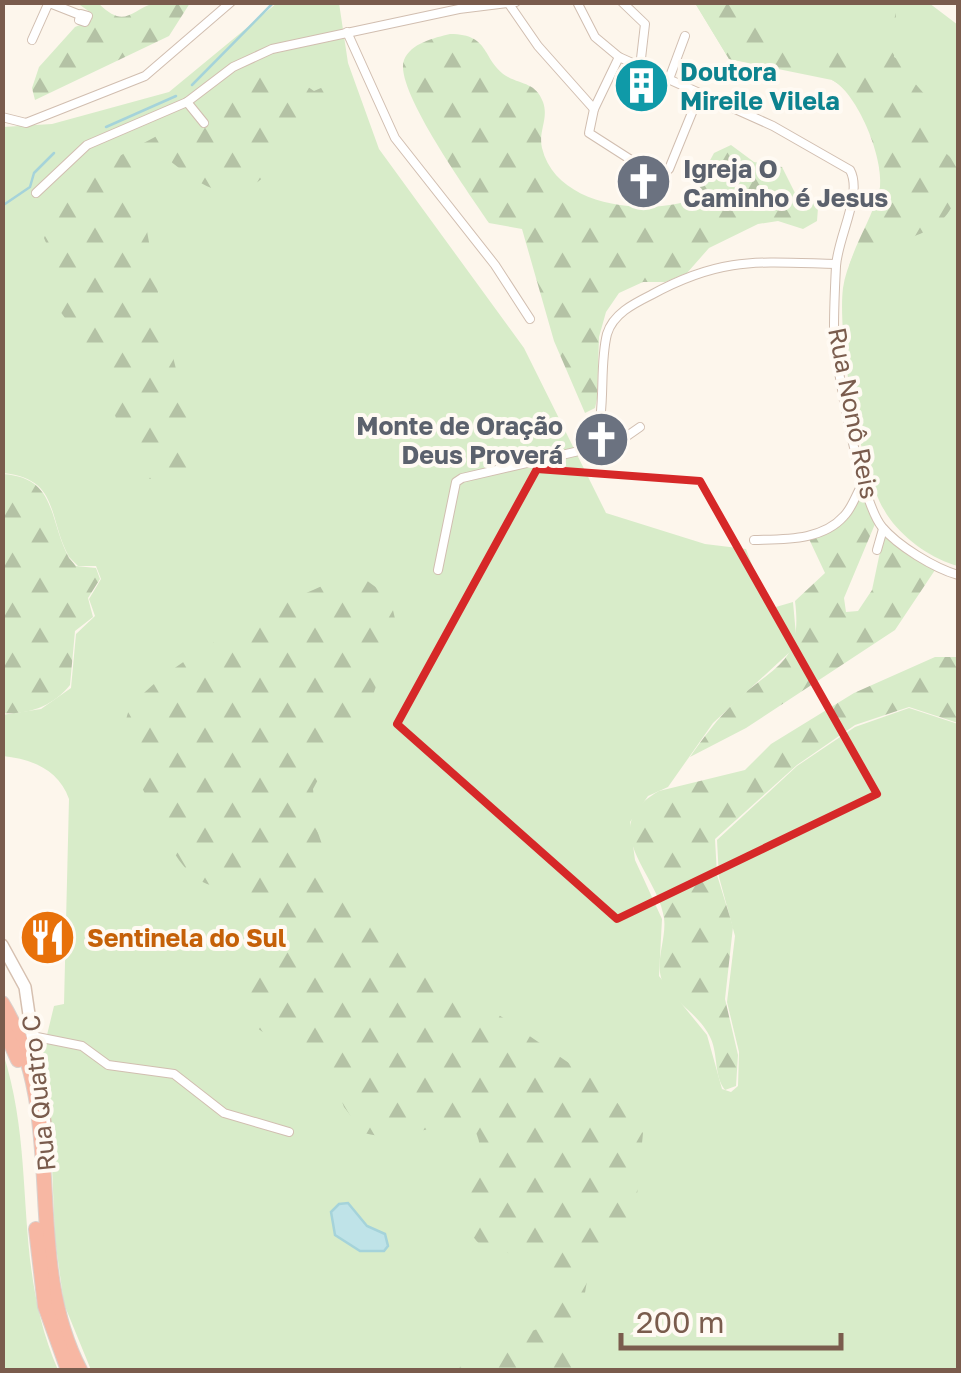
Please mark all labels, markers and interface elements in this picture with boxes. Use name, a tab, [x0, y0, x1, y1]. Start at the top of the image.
building icon: Doutora Mireile Vilela	[611, 55, 671, 115]
place label: Doutora Mireile Vilela	[680, 56, 840, 116]
church icon: Igreja O Caminho é Jesus	[614, 152, 674, 212]
place label: Igreja O Caminho é Jesus	[683, 153, 888, 213]
street label: Rua Nonô Reis	[822, 325, 886, 501]
church icon: Monte de Oração Deus Proverá	[572, 409, 632, 469]
place label: Monte de Oração Deus Proverá	[356, 410, 563, 470]
restaurant icon: Sentinela do Sul	[18, 907, 78, 967]
place label: Sentinela do Sul	[87, 922, 286, 953]
street label: Rua Quatro C	[14, 1013, 62, 1173]
scale bar	[621, 1288, 841, 1350]
text: 200 m	[636, 1304, 725, 1340]

